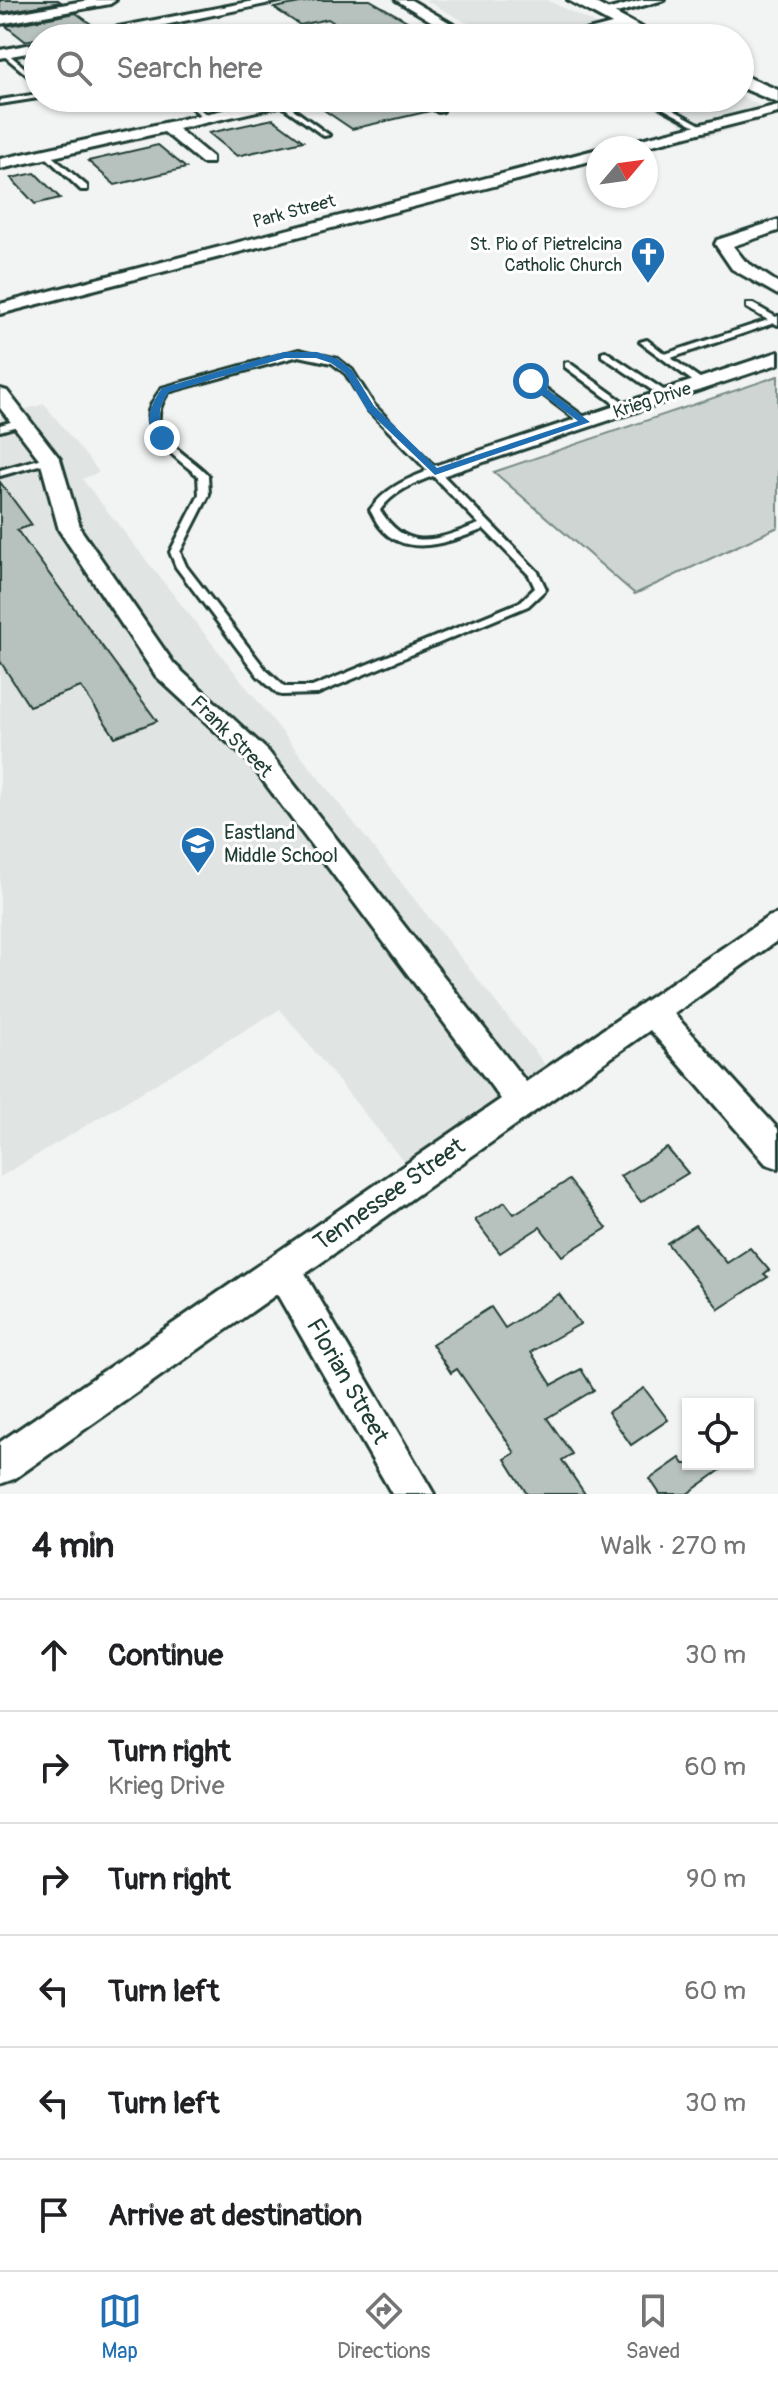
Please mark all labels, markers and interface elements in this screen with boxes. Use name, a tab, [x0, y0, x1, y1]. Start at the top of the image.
search box	[24, 24, 754, 112]
icon: search	[52, 46, 96, 90]
text: Search here	[116, 50, 263, 87]
north arrow	[586, 136, 658, 208]
street label: Park Street	[250, 189, 339, 233]
place label: St. Pio of Pietrelcina Catholic Church	[470, 233, 622, 277]
church icon: St. Pio of Pietrelcina Catholic Church	[629, 235, 667, 285]
route start	[513, 363, 549, 399]
street label: Krieg Drive	[610, 377, 694, 424]
route end	[144, 420, 180, 456]
street label: Frank Street	[185, 690, 279, 783]
place label: Eastland Middle School	[224, 820, 338, 868]
school or university icon: Eastland Middle School	[179, 825, 217, 875]
street label: Tennessee Street	[308, 1131, 471, 1257]
street label: Florian Street	[300, 1313, 395, 1449]
map controls	[682, 1398, 754, 1470]
button: locate	[682, 1398, 754, 1470]
text: 4 min	[32, 1525, 114, 1568]
text: Walk · 270 m	[600, 1530, 746, 1562]
icon: ahead	[32, 1633, 76, 1677]
text: Continue	[108, 1637, 223, 1674]
text: 30 m	[685, 1639, 746, 1671]
text: Turn right	[108, 1733, 231, 1770]
icon: right	[32, 1745, 76, 1789]
text: 60 m	[684, 1751, 746, 1783]
text: Krieg Drive	[108, 1770, 225, 1802]
icon: right	[32, 1857, 76, 1901]
text: Turn right	[108, 1861, 231, 1898]
text: 90 m	[686, 1863, 746, 1895]
icon: left	[32, 1969, 76, 2013]
text: Turn left	[108, 1973, 219, 2010]
text: 60 m	[684, 1975, 746, 2007]
icon: left	[32, 2081, 76, 2125]
text: Turn left	[108, 2085, 219, 2122]
text: 30 m	[685, 2087, 746, 2119]
icon: arrive	[32, 2193, 76, 2237]
text: Arrive at destination	[108, 2197, 362, 2234]
tab: Map	[98, 2289, 142, 2365]
tab: Directions	[337, 2289, 430, 2365]
tab: Saved	[626, 2289, 680, 2365]

